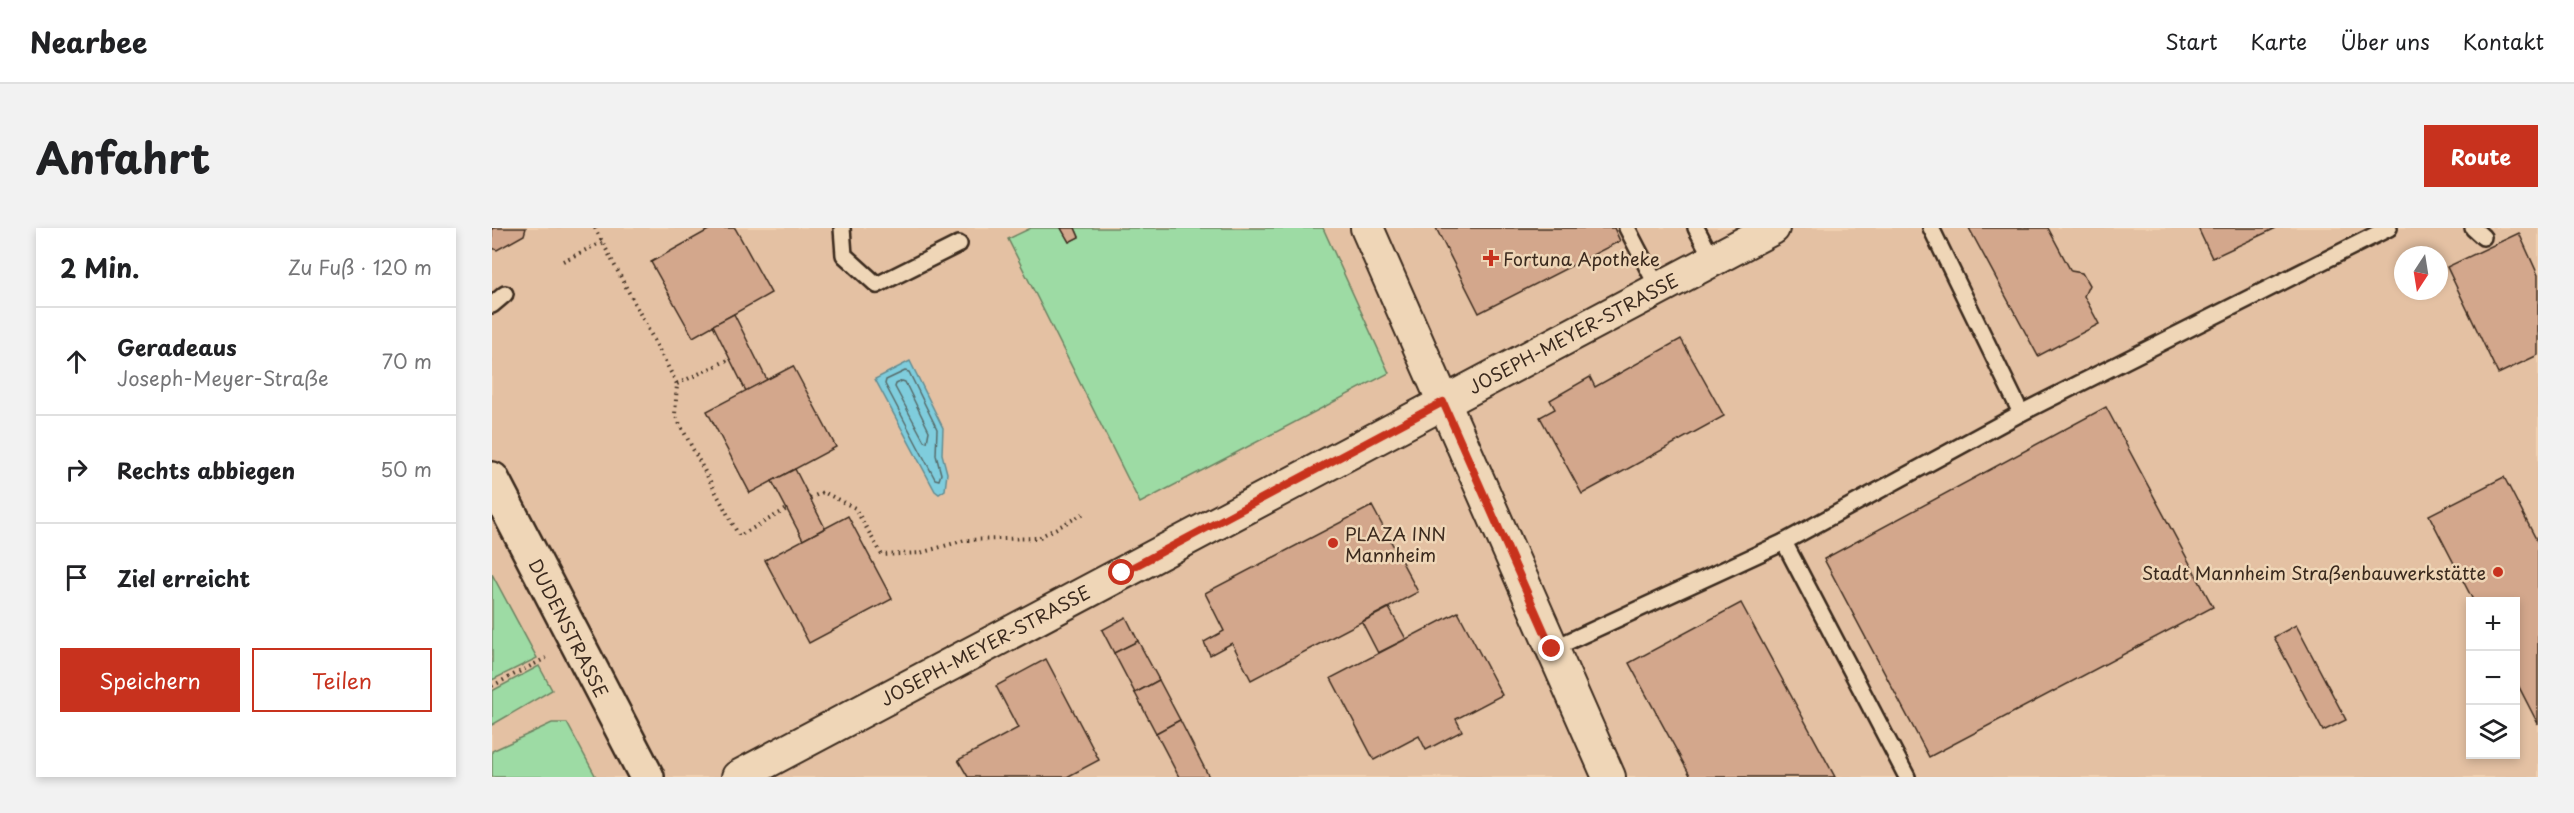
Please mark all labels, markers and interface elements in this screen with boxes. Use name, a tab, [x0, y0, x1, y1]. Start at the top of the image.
text: Nearbee	[30, 20, 147, 63]
text: Start	[2165, 25, 2217, 57]
text: Karte	[2250, 25, 2307, 57]
text: Über uns	[2340, 25, 2430, 57]
text: Kontakt	[2463, 25, 2544, 57]
text: Anfahrt	[36, 125, 210, 188]
button: Route	[2424, 125, 2538, 187]
place label: Fortuna Apotheke	[1503, 245, 1660, 272]
north arrow	[2394, 246, 2448, 300]
text: 2 Min.	[60, 248, 139, 287]
marker: Fortuna Apotheke	[1484, 251, 1498, 265]
text: Zu Fuß · 120 m	[288, 252, 432, 282]
street label: JOSEPH-MEYER-STRASSE	[1463, 266, 1683, 400]
text: Geradeaus	[117, 330, 237, 363]
icon: ahead	[60, 345, 93, 378]
text: 70 m	[382, 346, 432, 376]
text: Joseph-Meyer-Straße	[117, 363, 329, 393]
icon: right	[60, 453, 93, 486]
text: Rechts abbiegen	[117, 453, 295, 486]
text: 50 m	[380, 454, 432, 484]
place label: PLAZA INN Mannheim	[1345, 520, 1446, 568]
marker: PLAZA INN Mannheim	[1326, 536, 1340, 550]
street label: DUDENSTRASSE	[522, 554, 616, 702]
route start	[1108, 559, 1134, 585]
place label: Stadt Mannheim Straßenbauwerkstätte	[2142, 559, 2486, 586]
icon: arrive	[60, 561, 93, 594]
text: Ziel erreicht	[117, 561, 250, 594]
marker: Stadt Mannheim Straßenbauwerkstätte	[2491, 565, 2505, 579]
street label: JOSEPH-MEYER-STRASSE	[875, 578, 1095, 712]
map controls	[2466, 597, 2520, 759]
button: +	[2466, 597, 2520, 651]
route end	[1538, 635, 1564, 661]
button: Speichern	[60, 648, 240, 712]
button: Teilen	[252, 648, 432, 712]
button: −	[2466, 651, 2520, 705]
button: layers	[2466, 705, 2520, 759]

